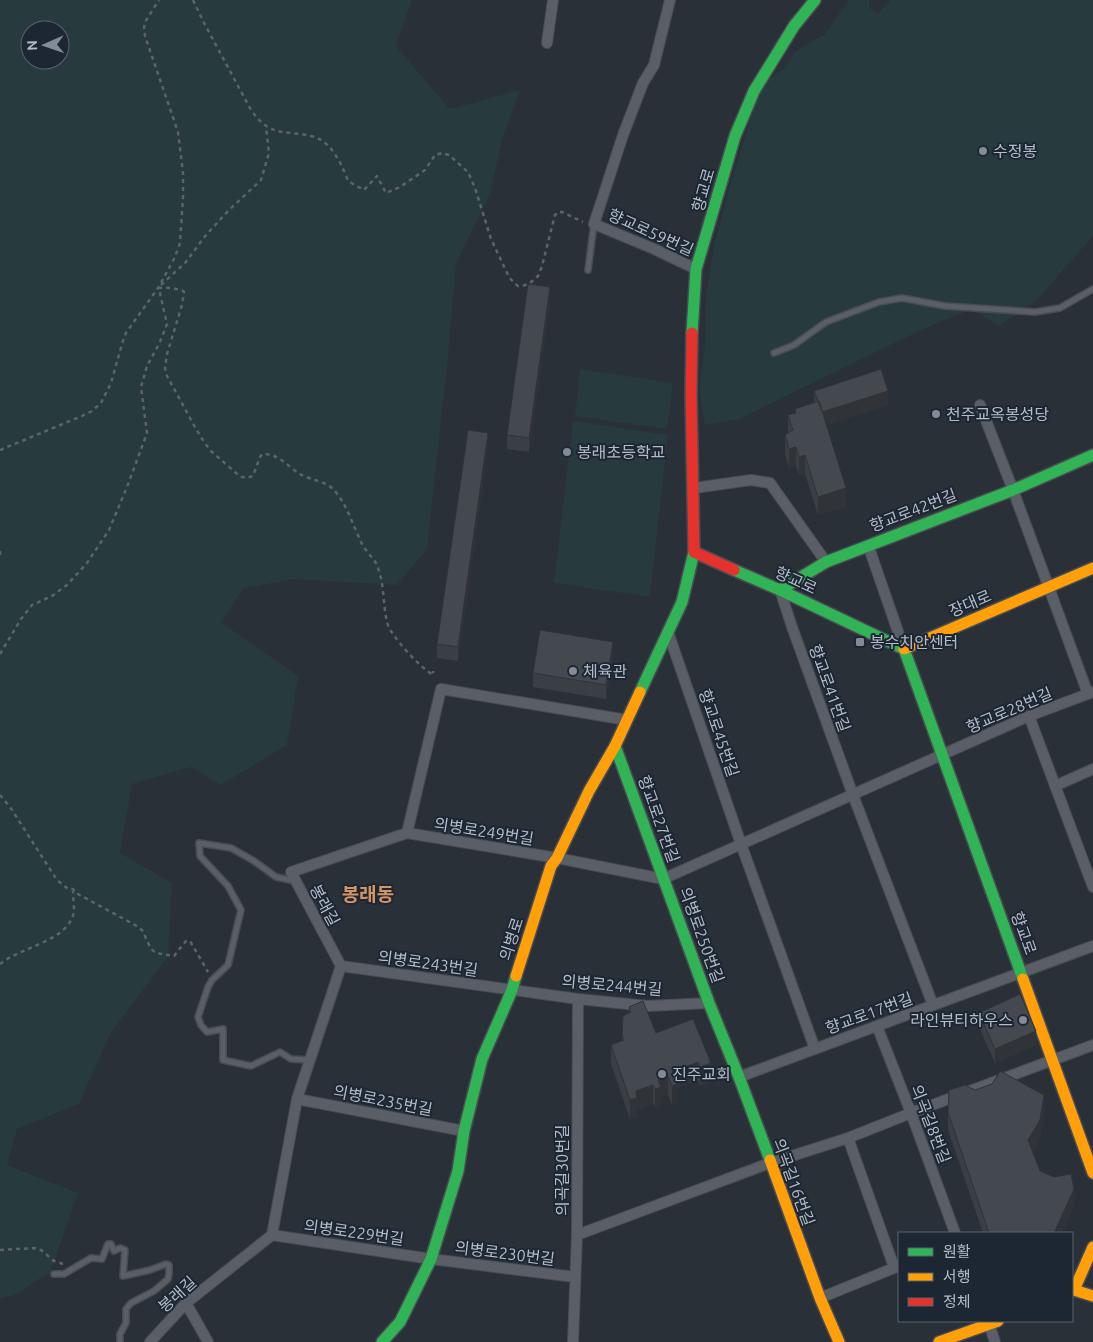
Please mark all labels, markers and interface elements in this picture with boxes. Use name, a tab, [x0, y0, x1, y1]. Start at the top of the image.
north arrow	[20, 20, 70, 70]
text: N	[24, 40, 40, 51]
place label: 수정봉	[993, 142, 1037, 160]
marker: 수정봉	[977, 145, 989, 157]
street label: 향교로	[688, 166, 718, 214]
street label: 향교로59번길	[605, 205, 697, 259]
place label: 천주교옥봉성당	[946, 405, 1049, 423]
marker: 천주교옥봉성당	[930, 408, 942, 420]
place label: 봉래초등학교	[577, 443, 665, 461]
marker: 봉래초등학교	[561, 446, 573, 458]
street label: 향교로42번길	[867, 485, 959, 535]
street label: 향교로	[772, 563, 820, 597]
street label: 장대로	[946, 586, 994, 620]
place label: 봉수치안센터	[870, 633, 958, 651]
marker: 봉수치안센터	[854, 636, 866, 648]
street label: 향교로41번길	[806, 642, 854, 734]
place label: 체육관	[583, 662, 627, 680]
marker: 체육관	[567, 665, 579, 677]
street label: 향교로28번길	[963, 684, 1055, 736]
street label: 향교로45번길	[696, 687, 742, 779]
street label: 향교로27번길	[635, 773, 683, 865]
street label: 의병로249번길	[433, 814, 535, 848]
street label: 봉래길	[307, 881, 343, 929]
district label: 봉래동	[342, 883, 394, 905]
street label: 의병로250번길	[676, 885, 728, 985]
street label: 향교로	[1008, 909, 1040, 957]
street label: 의병로	[496, 915, 526, 963]
street label: 의병로243번길	[377, 947, 479, 979]
street label: 의병로244번길	[561, 972, 663, 998]
street label: 향교로17번길	[823, 989, 915, 1037]
place label: 라인뷰티하우스	[910, 1011, 1013, 1029]
marker: 라인뷰티하우스	[1017, 1014, 1029, 1026]
place label: 진주교회	[672, 1065, 731, 1083]
marker: 진주교회	[656, 1068, 668, 1080]
street label: 의병로235번길	[332, 1082, 434, 1118]
street label: 의곡길8번길	[908, 1082, 954, 1166]
street label: 의곡길30번길	[553, 1124, 571, 1216]
street label: 의곡길16번길	[770, 1136, 818, 1228]
street label: 의병로229번길	[303, 1216, 405, 1248]
legend	[898, 1232, 1073, 1322]
street label: 의병로230번길	[454, 1238, 556, 1268]
text: 원활	[943, 1243, 971, 1260]
text: 서행	[943, 1268, 971, 1285]
street label: 봉래길	[155, 1273, 199, 1315]
text: 정체	[943, 1293, 971, 1310]

